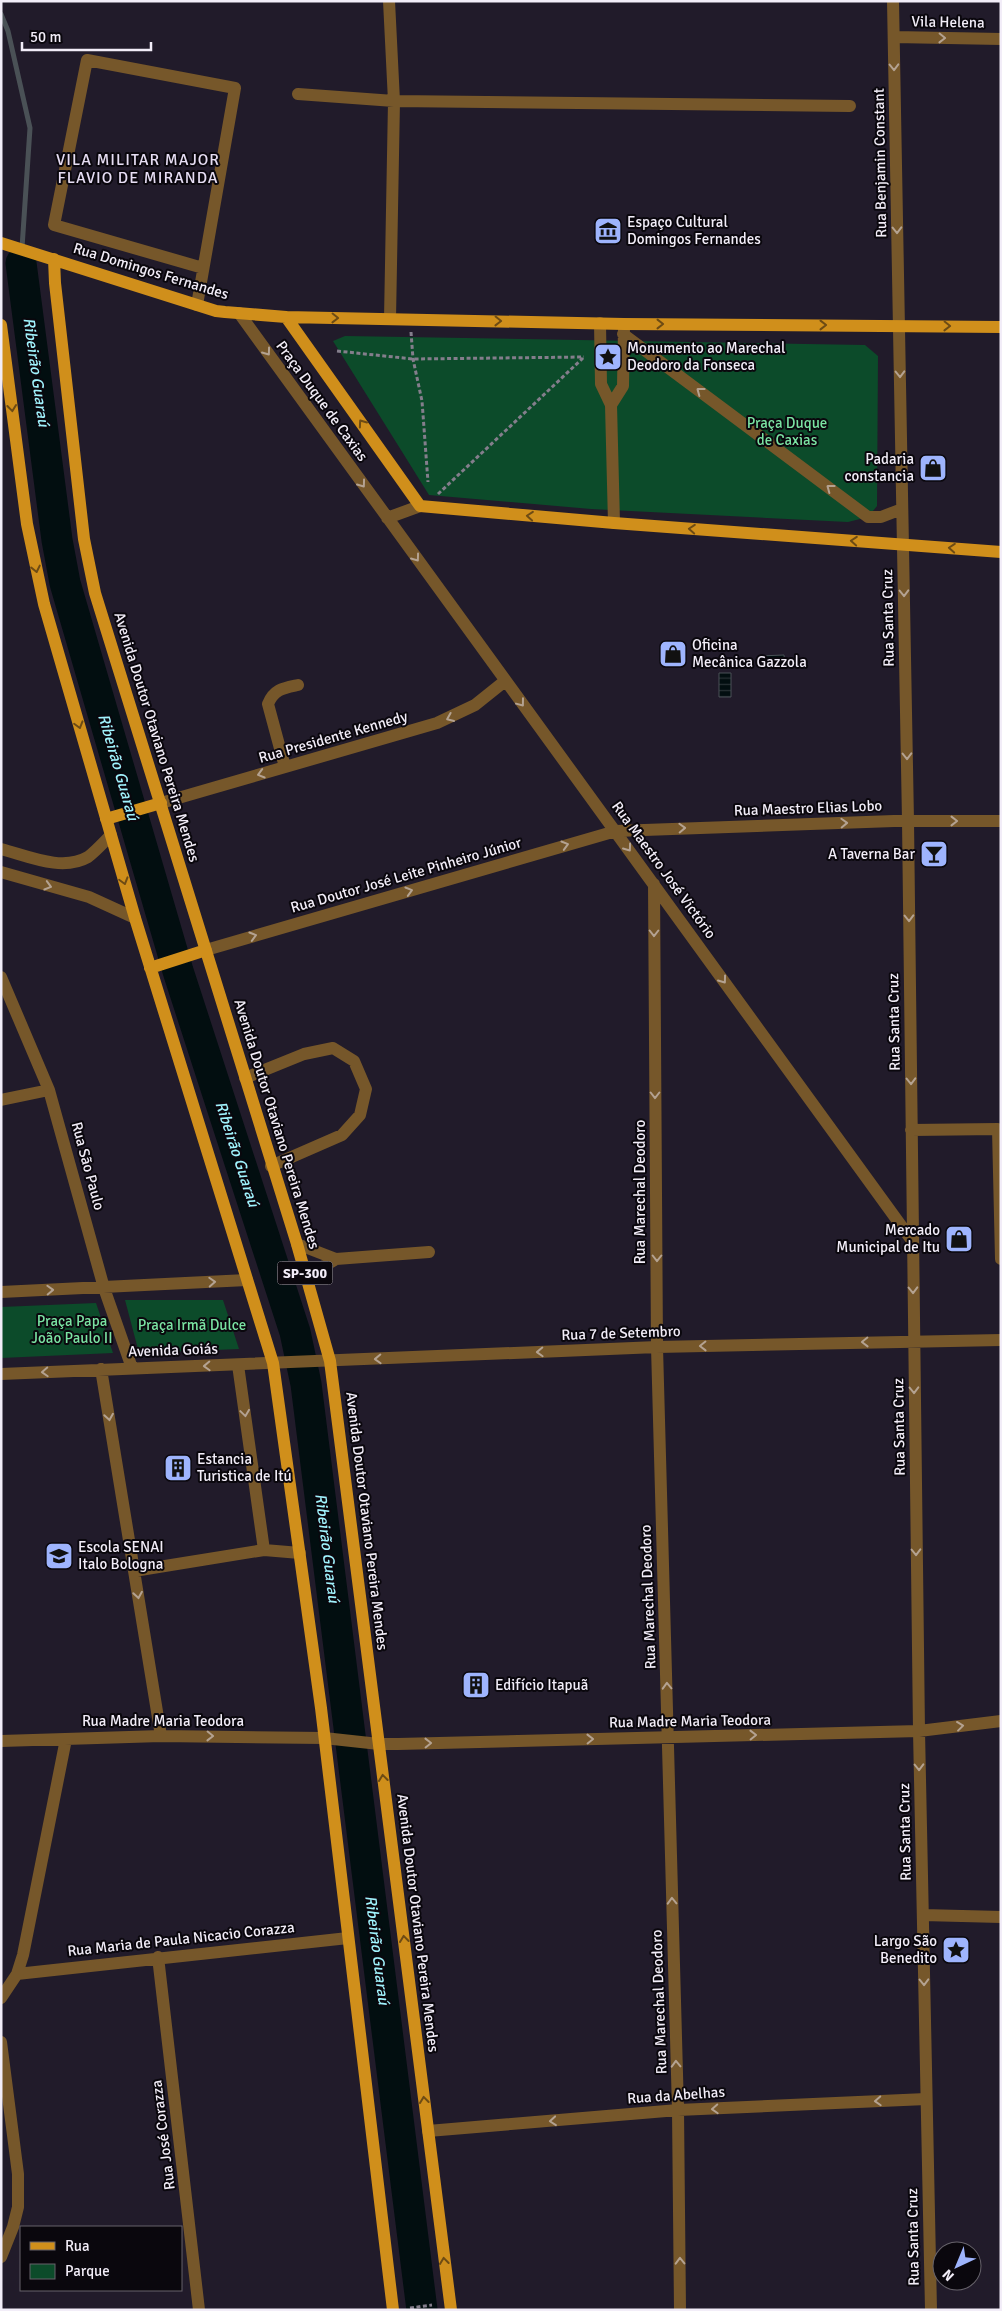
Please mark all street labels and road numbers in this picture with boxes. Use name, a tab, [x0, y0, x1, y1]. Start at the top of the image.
street label: Vila Helena	[911, 12, 985, 32]
street label: Rua Benjamin Constant	[870, 88, 890, 238]
street label: Rua Domingos Fernandes	[71, 239, 231, 303]
street label: Praça Duque de Caxias	[272, 337, 372, 465]
street label: Rua Santa Cruz	[878, 569, 898, 667]
street label: Avenida Doutor Otaviano Pereira Mendes	[110, 610, 204, 864]
street label: Rua Presidente Kennedy	[256, 707, 410, 767]
street label: Rua Maestro Elias Lobo	[734, 796, 883, 820]
street label: Rua Maestro José Victório	[608, 798, 720, 942]
street label: Rua Doutor José Leite Pinheiro Júnior	[288, 833, 524, 917]
street label: Rua Santa Cruz	[884, 973, 904, 1071]
street label: Avenida Doutor Otaviano Pereira Mendes	[230, 997, 324, 1251]
street label: Rua São Paulo	[68, 1120, 108, 1212]
street label: Rua Marechal Deodoro	[631, 1120, 649, 1264]
road number: SP-300	[278, 1262, 332, 1284]
street label: Rua 7 de Setembro	[561, 1322, 681, 1344]
street label: Avenida Goiás	[128, 1339, 219, 1361]
street label: Rua Santa Cruz	[889, 1378, 909, 1476]
street label: Avenida Doutor Otaviano Pereira Mendes	[342, 1391, 392, 1652]
street label: Rua Marechal Deodoro	[636, 1524, 660, 1670]
street label: Rua Madre Maria Teodora	[609, 1711, 771, 1731]
street label: Rua Madre Maria Teodora	[82, 1712, 244, 1730]
street label: Rua Santa Cruz	[895, 1783, 915, 1881]
street label: Avenida Doutor Otaviano Pereira Mendes	[393, 1793, 443, 2054]
street label: Rua Maria de Paula Nicacio Corazza	[66, 1918, 296, 1960]
street label: Rua Marechal Deodoro	[647, 1929, 671, 2075]
street label: Rua José Corazza	[147, 2079, 179, 2191]
street label: Rua da Abelhas	[626, 2083, 726, 2107]
street label: Rua Santa Cruz	[903, 2188, 923, 2286]

